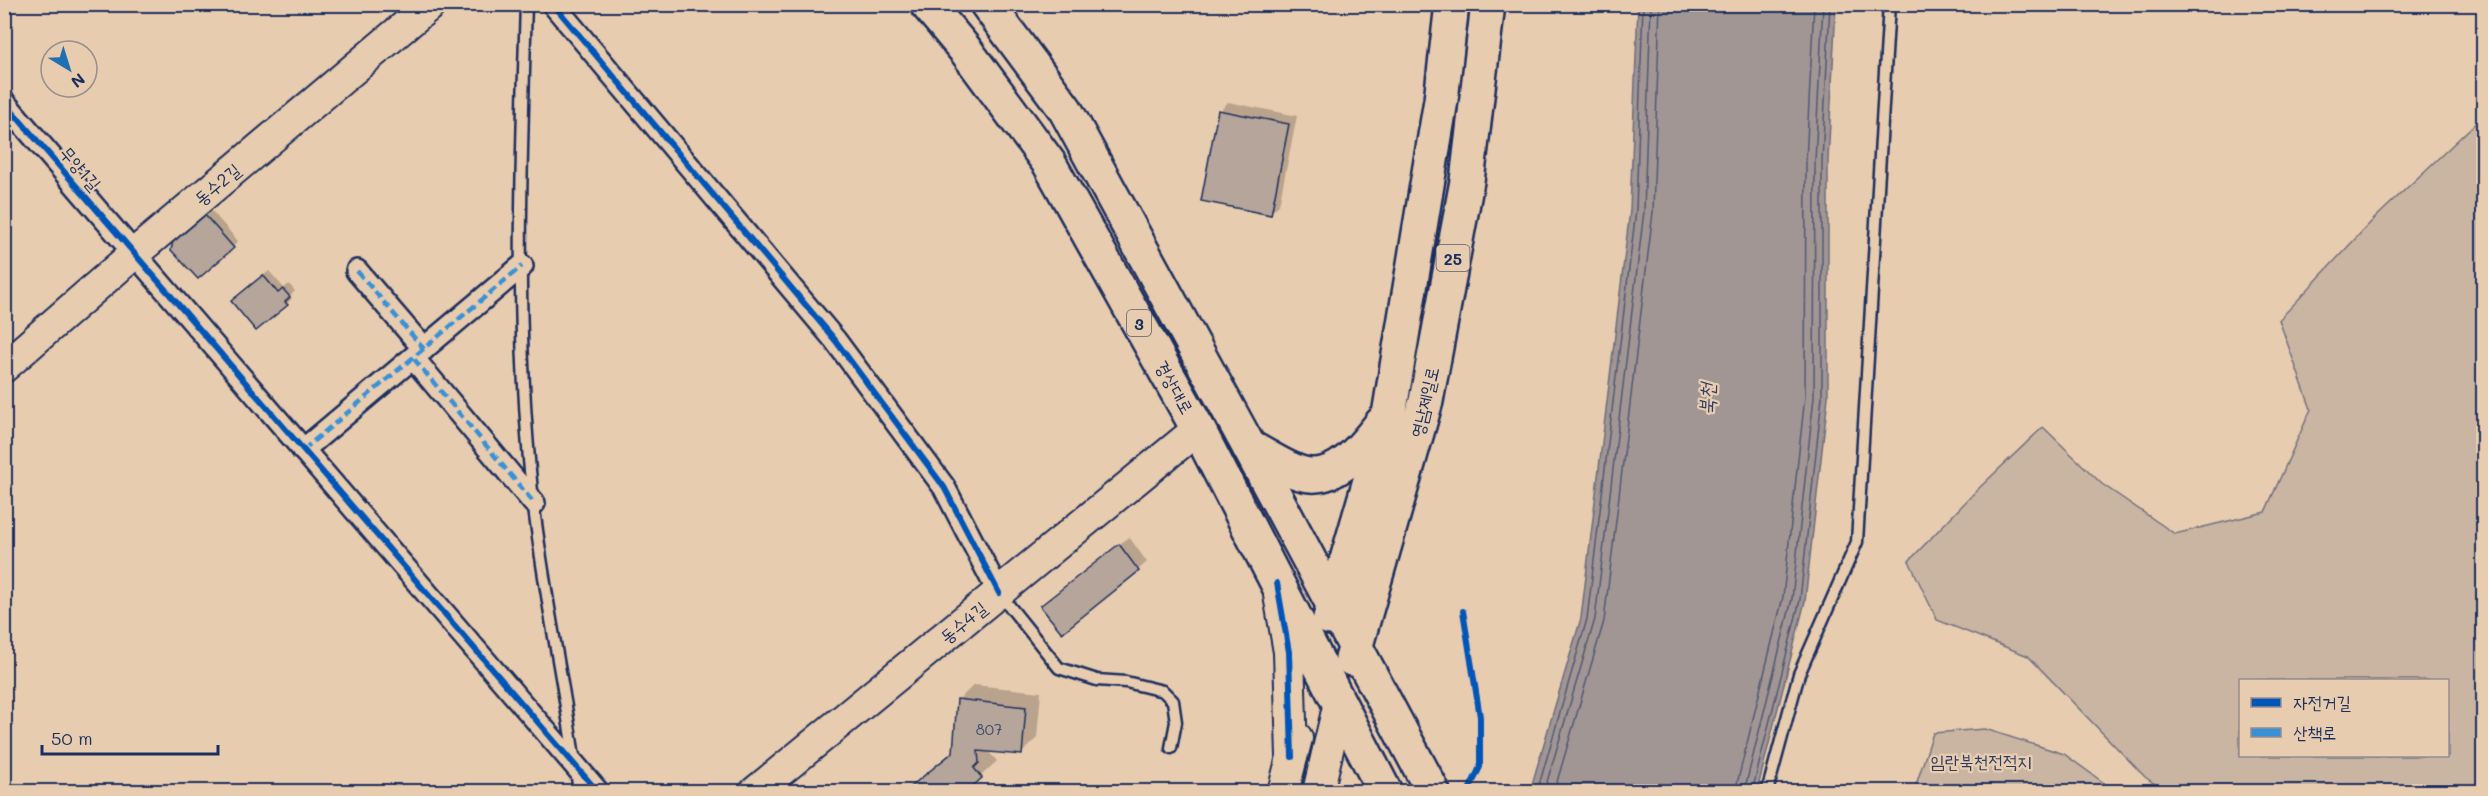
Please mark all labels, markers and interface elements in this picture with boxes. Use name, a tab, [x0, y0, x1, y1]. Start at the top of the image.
north arrow	[39, 39, 99, 99]
text: N	[67, 69, 90, 93]
street label: 무양1길	[55, 141, 107, 196]
street label: 동수2길	[189, 157, 246, 210]
road number: 25	[1436, 245, 1470, 271]
road number: 3	[1127, 310, 1151, 336]
street label: 경상대로	[1150, 356, 1200, 418]
street label: 영남제일로	[1404, 364, 1444, 440]
water label: 북천	[1692, 381, 1720, 416]
street label: 동수4길	[934, 595, 992, 648]
legend	[2239, 679, 2449, 757]
text: 자전거길	[2293, 690, 2351, 714]
scale bar	[42, 718, 218, 756]
house number: 807	[976, 719, 1002, 739]
text: 산책로	[2293, 720, 2336, 744]
text: 50 m	[51, 726, 93, 750]
park label: 임란북천전적지	[1930, 749, 2032, 773]

